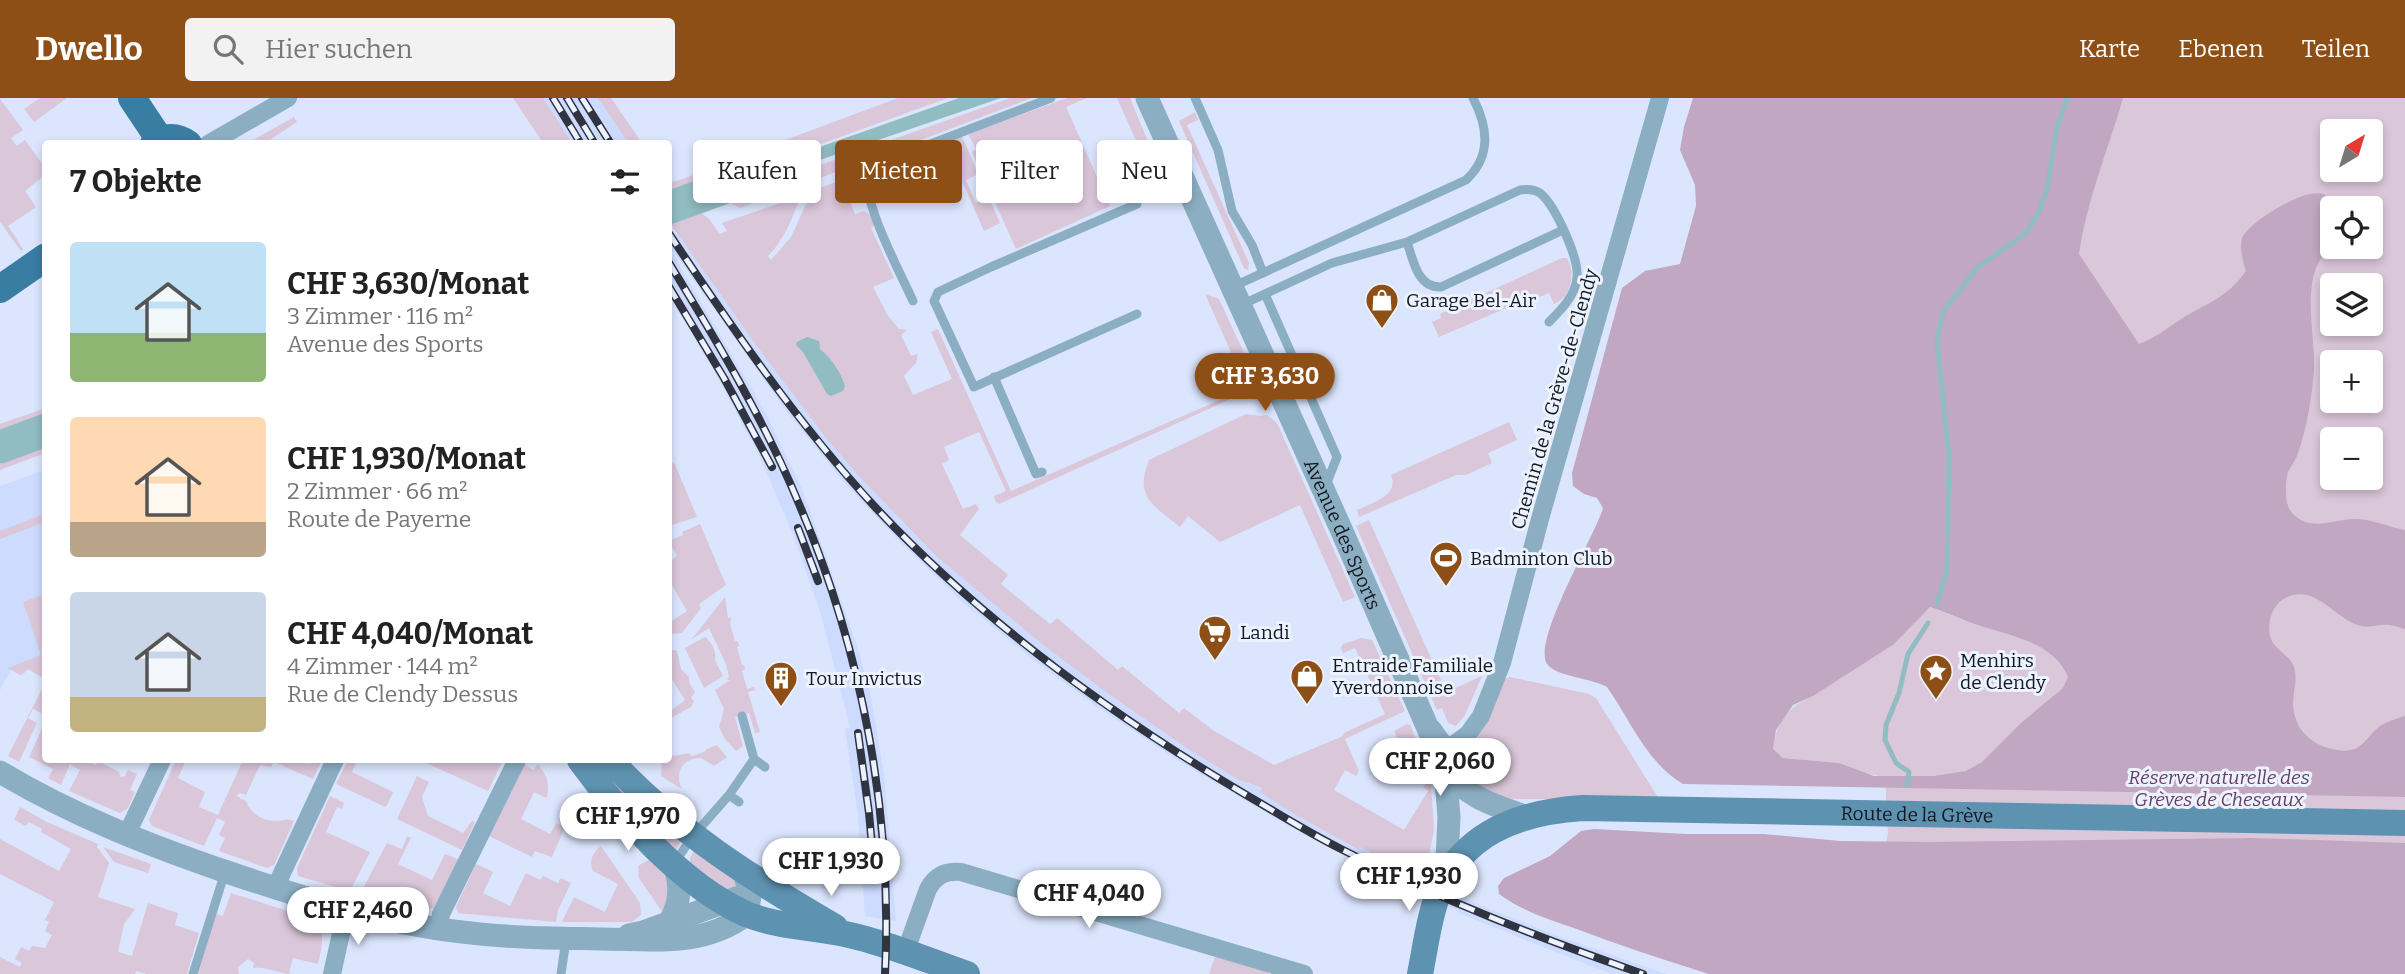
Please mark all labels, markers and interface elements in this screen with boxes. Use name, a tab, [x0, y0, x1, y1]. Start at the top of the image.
search box	[185, 18, 675, 81]
text: Dwello	[35, 29, 143, 69]
icon: search	[209, 30, 247, 68]
text: Hier suchen	[265, 34, 413, 65]
text: Karte	[2079, 35, 2140, 63]
text: Ebenen	[2178, 35, 2264, 63]
text: Teilen	[2302, 35, 2370, 63]
north arrow	[2320, 119, 2384, 182]
map controls	[2320, 119, 2383, 490]
chip: Kaufen	[693, 140, 821, 203]
chip: Mieten	[835, 140, 962, 203]
chip: Filter	[976, 140, 1083, 203]
chip: Neu	[1097, 140, 1192, 203]
icon: filters	[606, 163, 644, 201]
text: 7 Objekte	[70, 164, 202, 200]
button: locate	[2320, 196, 2383, 259]
street label: Chemin de la Grève-de-Clendy	[1506, 265, 1603, 532]
text: CHF 3,630/Monat	[287, 266, 529, 302]
icon: home	[126, 270, 210, 354]
button: layers	[2320, 273, 2383, 336]
shop icon: Garage Bel-Air	[1363, 281, 1401, 330]
place label: Garage Bel-Air	[1406, 289, 1537, 312]
text: 3 Zimmer · 116 m²	[287, 302, 473, 330]
text: Avenue des Sports	[287, 330, 484, 358]
button: +	[2320, 350, 2383, 413]
pin: CHF 3,630	[1185, 354, 1345, 413]
text: CHF 3,630	[1211, 362, 1319, 390]
button: −	[2320, 427, 2383, 490]
text: CHF 1,930/Monat	[287, 441, 526, 477]
icon: home	[126, 445, 210, 529]
street label: Avenue des Sports	[1299, 455, 1386, 613]
text: 2 Zimmer · 66 m²	[287, 477, 467, 505]
text: Route de Payerne	[287, 505, 471, 533]
sports icon: Badminton Club	[1427, 539, 1465, 588]
place label: Badminton Club	[1470, 547, 1613, 570]
supermarket icon: Landi	[1196, 613, 1234, 662]
text: CHF 4,040/Monat	[287, 616, 533, 652]
icon: home	[126, 620, 210, 704]
place label: Landi	[1240, 621, 1290, 644]
place label: Menhirs de Clendy	[1960, 649, 2047, 694]
text: 4 Zimmer · 144 m²	[287, 652, 478, 680]
place icon: Menhirs de Clendy	[1917, 652, 1955, 701]
place label: Entraide Familiale Yverdonnoise	[1332, 654, 1493, 699]
shop icon: Entraide Familiale Yverdonnoise	[1288, 657, 1326, 706]
building icon: Tour Invictus	[762, 659, 800, 708]
place label: Tour Invictus	[806, 667, 922, 690]
text: Rue de Clendy Dessus	[287, 680, 518, 708]
pin: CHF 2,060	[1360, 738, 1520, 798]
text: CHF 2,060	[1385, 747, 1495, 775]
park label: Réserve naturelle des Grèves de Cheseaux	[2128, 766, 2310, 811]
pin: CHF 1,970	[548, 794, 708, 853]
text: CHF 1,970	[576, 802, 680, 830]
street label: Route de la Grève	[1840, 802, 1993, 827]
pin: CHF 1,930	[751, 838, 911, 898]
text: CHF 1,930	[778, 847, 884, 875]
pin: CHF 1,930	[1329, 854, 1489, 913]
text: CHF 1,930	[1356, 862, 1462, 890]
pin: CHF 4,040	[1009, 870, 1169, 930]
text: CHF 4,040	[1033, 879, 1145, 907]
pin: CHF 2,460	[278, 888, 438, 947]
text: CHF 2,460	[303, 896, 413, 924]

